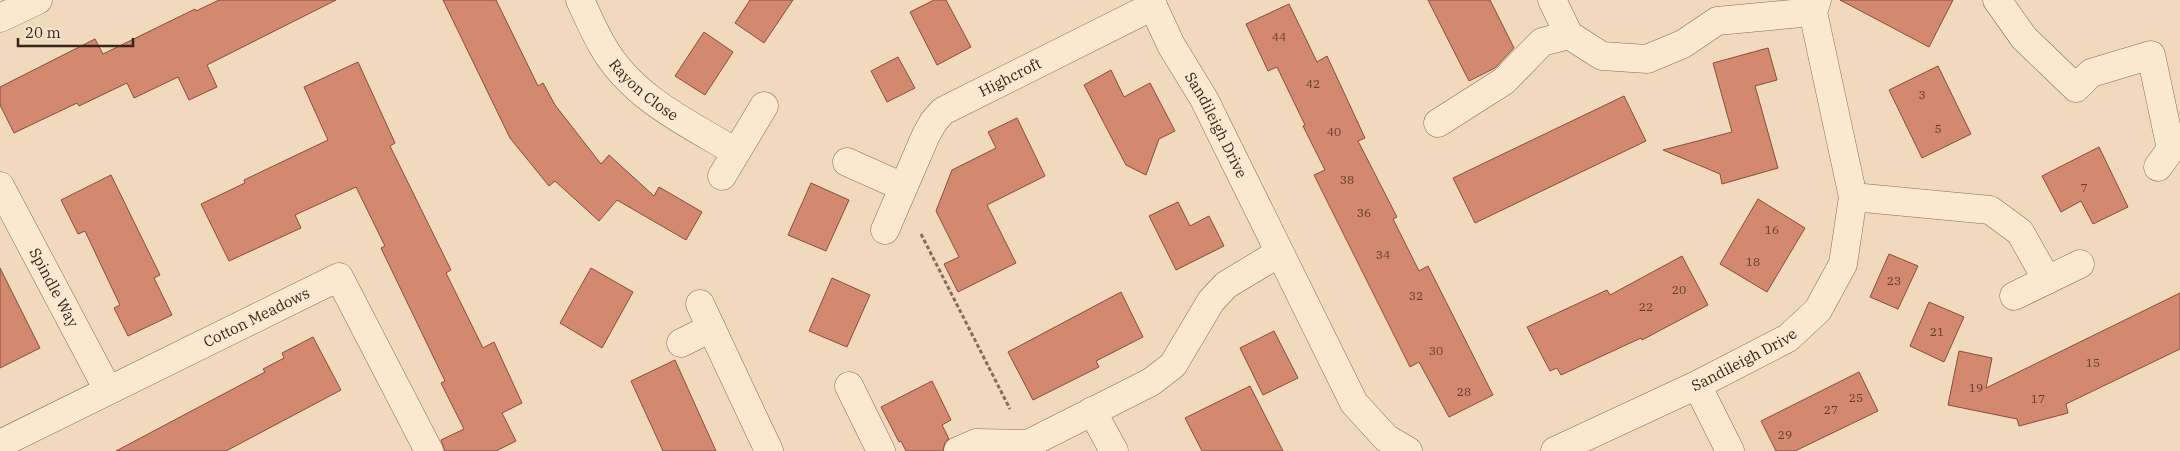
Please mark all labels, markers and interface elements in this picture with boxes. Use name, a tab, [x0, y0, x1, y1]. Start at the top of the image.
scale bar	[18, 15, 132, 47]
text: 20 m	[25, 23, 61, 42]
house number: 44	[1272, 29, 1286, 44]
street label: Highcroft	[975, 53, 1044, 101]
street label: Rayon Close	[605, 55, 682, 125]
street label: Sandileigh Drive	[1181, 68, 1251, 181]
house number: 42	[1306, 76, 1320, 91]
house number: 3	[1918, 87, 1926, 102]
house number: 5	[1934, 121, 1942, 136]
house number: 40	[1327, 124, 1341, 139]
house number: 38	[1340, 172, 1354, 187]
house number: 7	[2080, 180, 2088, 195]
house number: 36	[1357, 205, 1371, 220]
house number: 16	[1765, 222, 1779, 237]
street label: Spindle Way	[25, 244, 83, 330]
house number: 34	[1376, 247, 1390, 262]
house number: 18	[1746, 254, 1760, 269]
house number: 23	[1887, 273, 1901, 288]
house number: 20	[1672, 282, 1686, 297]
street label: Cotton Meadows	[200, 283, 313, 351]
house number: 32	[1409, 288, 1423, 303]
house number: 22	[1639, 299, 1653, 314]
street label: Sandileigh Drive	[1688, 324, 1801, 395]
house number: 21	[1930, 324, 1944, 339]
house number: 30	[1429, 343, 1443, 358]
house number: 15	[2086, 355, 2100, 370]
house number: 19	[1969, 380, 1983, 395]
house number: 28	[1457, 384, 1471, 399]
house number: 25	[1849, 390, 1863, 405]
house number: 17	[2031, 391, 2045, 406]
house number: 27	[1824, 402, 1838, 417]
house number: 29	[1778, 427, 1792, 442]

